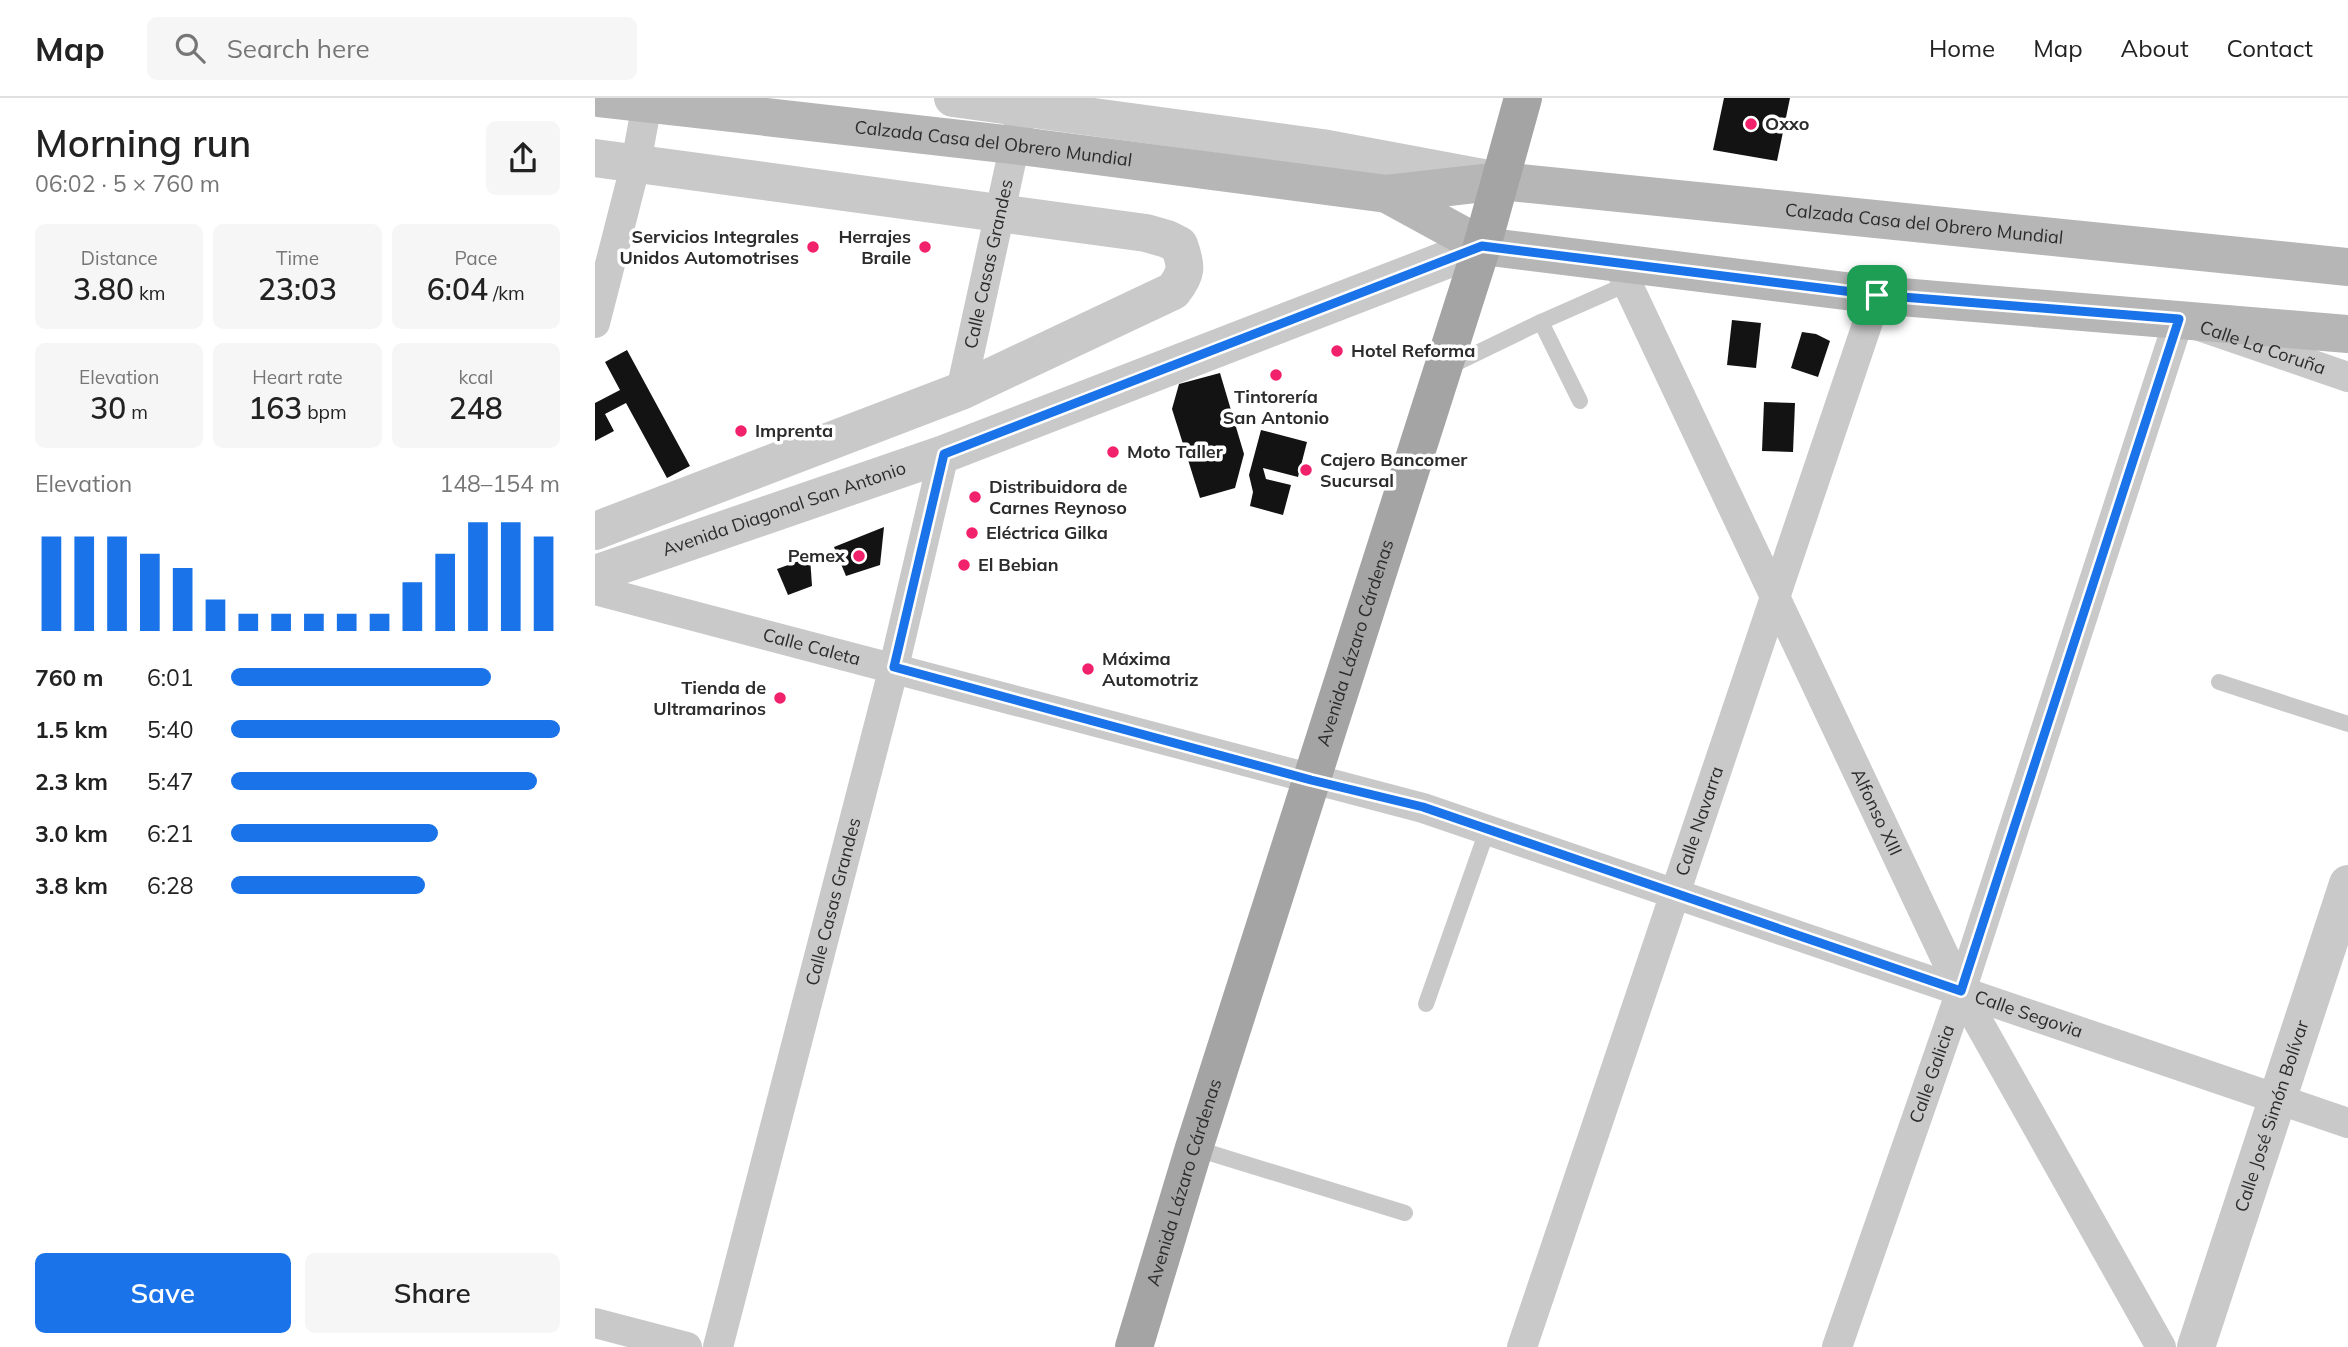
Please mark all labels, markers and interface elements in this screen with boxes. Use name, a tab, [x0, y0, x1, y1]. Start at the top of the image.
search box	[147, 17, 637, 80]
text: Map	[35, 28, 105, 69]
icon: search	[171, 29, 209, 67]
text: Search here	[227, 32, 370, 65]
text: Home	[1929, 33, 1995, 63]
text: Map	[2033, 33, 2083, 63]
text: About	[2121, 33, 2189, 63]
text: Contact	[2227, 33, 2313, 63]
place label: Oxxo	[1765, 112, 1809, 135]
street label: Calzada Casa del Obrero Mundial	[853, 115, 1134, 172]
marker: Oxxo	[1743, 116, 1759, 132]
text: Morning run	[35, 119, 251, 167]
button: share	[486, 121, 560, 195]
text: 06:02 · 5 × 760 m	[35, 169, 220, 198]
street label: Calle Casas Grandes	[959, 177, 1018, 351]
street label: Calzada Casa del Obrero Mundial	[1784, 198, 2064, 249]
place label: Servicios Integrales Unidos Automotrises	[620, 225, 799, 269]
place label: Herrajes Braile	[838, 225, 911, 269]
marker: Servicios Integrales Unidos Automotrises	[805, 239, 821, 255]
marker: Herrajes Braile	[917, 239, 933, 255]
text: Distance	[81, 246, 158, 270]
text: Time	[276, 246, 319, 270]
text: Pace	[454, 246, 497, 270]
pin	[1847, 265, 1907, 325]
text: 3.80	[73, 270, 134, 308]
text: 23:03	[258, 270, 337, 308]
text: 6:04	[427, 270, 488, 308]
icon: arrive	[1858, 276, 1896, 314]
text: km	[134, 281, 165, 305]
text: /km	[488, 281, 525, 305]
street label: Calle La Coruña	[2197, 315, 2329, 379]
place label: Hotel Reforma	[1351, 339, 1475, 362]
marker: Hotel Reforma	[1329, 343, 1345, 359]
text: Elevation	[79, 365, 159, 389]
text: Heart rate	[252, 365, 343, 389]
text: kcal	[458, 365, 493, 389]
marker: Tintorería San Antonio	[1268, 367, 1284, 383]
place label: Tintorería San Antonio	[1223, 385, 1329, 429]
text: 30	[90, 389, 126, 427]
text: 163	[248, 389, 302, 427]
text: 248	[449, 389, 503, 427]
text: m	[126, 400, 148, 424]
text: bpm	[302, 400, 347, 424]
place label: Imprenta	[755, 419, 833, 442]
marker: Imprenta	[733, 423, 749, 439]
place label: Moto Taller	[1127, 440, 1224, 463]
marker: Moto Taller	[1105, 444, 1121, 460]
place label: Cajero Bancomer Sucursal	[1320, 448, 1468, 492]
street label: Avenida Diagonal San Antonio	[659, 456, 909, 561]
marker: Cajero Bancomer Sucursal	[1298, 462, 1314, 478]
text: Elevation	[35, 469, 132, 498]
text: 148–154 m	[439, 469, 560, 498]
place label: Distribuidora de Carnes Reynoso	[989, 475, 1128, 519]
marker: Distribuidora de Carnes Reynoso	[967, 489, 983, 505]
place label: Eléctrica Gilka	[986, 521, 1108, 544]
marker: Eléctrica Gilka	[964, 525, 980, 541]
street label: Avenida Lázaro Cárdenas	[1311, 536, 1399, 749]
place label: Pemex	[788, 544, 846, 567]
marker: Pemex	[851, 548, 867, 564]
place label: El Bebian	[978, 553, 1059, 576]
marker: El Bebian	[956, 557, 972, 573]
street label: Calle Caleta	[760, 623, 863, 670]
place label: Máxima Automotriz	[1102, 647, 1198, 691]
marker: Máxima Automotriz	[1080, 661, 1096, 677]
text: 760 m	[35, 663, 103, 692]
text: 6:01	[147, 663, 194, 692]
place label: Tienda de Ultramarinos	[653, 676, 766, 720]
marker: Tienda de Ultramarinos	[772, 690, 788, 706]
text: 1.5 km	[35, 715, 108, 744]
text: 5:40	[147, 715, 194, 744]
street label: Calle Navarra	[1670, 763, 1728, 879]
street label: Alfonso XIII	[1847, 764, 1907, 859]
text: 2.3 km	[35, 767, 108, 796]
text: 5:47	[147, 767, 194, 796]
street label: Calle Casas Grandes	[800, 815, 866, 988]
text: 3.0 km	[35, 819, 108, 848]
text: 6:21	[147, 819, 194, 848]
text: 3.8 km	[35, 871, 108, 900]
text: 6:28	[147, 871, 194, 900]
street label: Calle Segovia	[1972, 985, 2086, 1043]
street label: Calle José Simón Bolívar	[2229, 1017, 2314, 1215]
street label: Calle Galicia	[1904, 1022, 1959, 1126]
street label: Avenida Lázaro Cárdenas	[1141, 1076, 1226, 1289]
button: Save	[35, 1253, 291, 1333]
button: Share	[305, 1253, 560, 1333]

